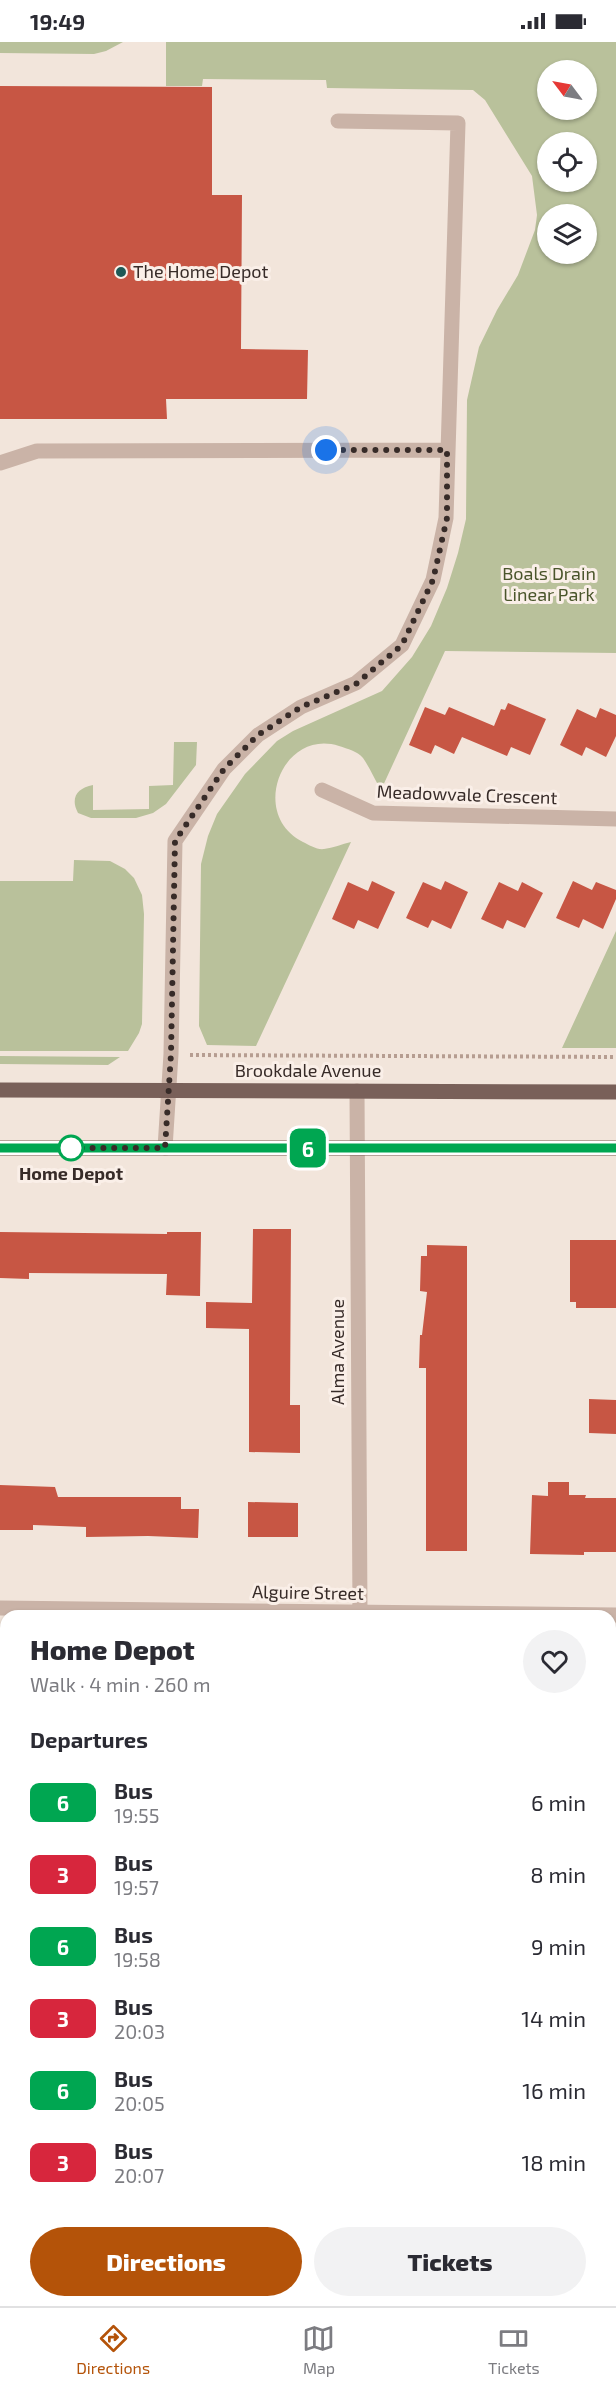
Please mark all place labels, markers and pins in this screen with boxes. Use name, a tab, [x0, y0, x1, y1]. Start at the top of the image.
place label: The Home Depot	[133, 260, 269, 282]
marker: The Home Depot	[114, 265, 128, 279]
marker: Home Depot	[58, 1135, 84, 1161]
place label: Home Depot	[19, 1162, 124, 1184]

